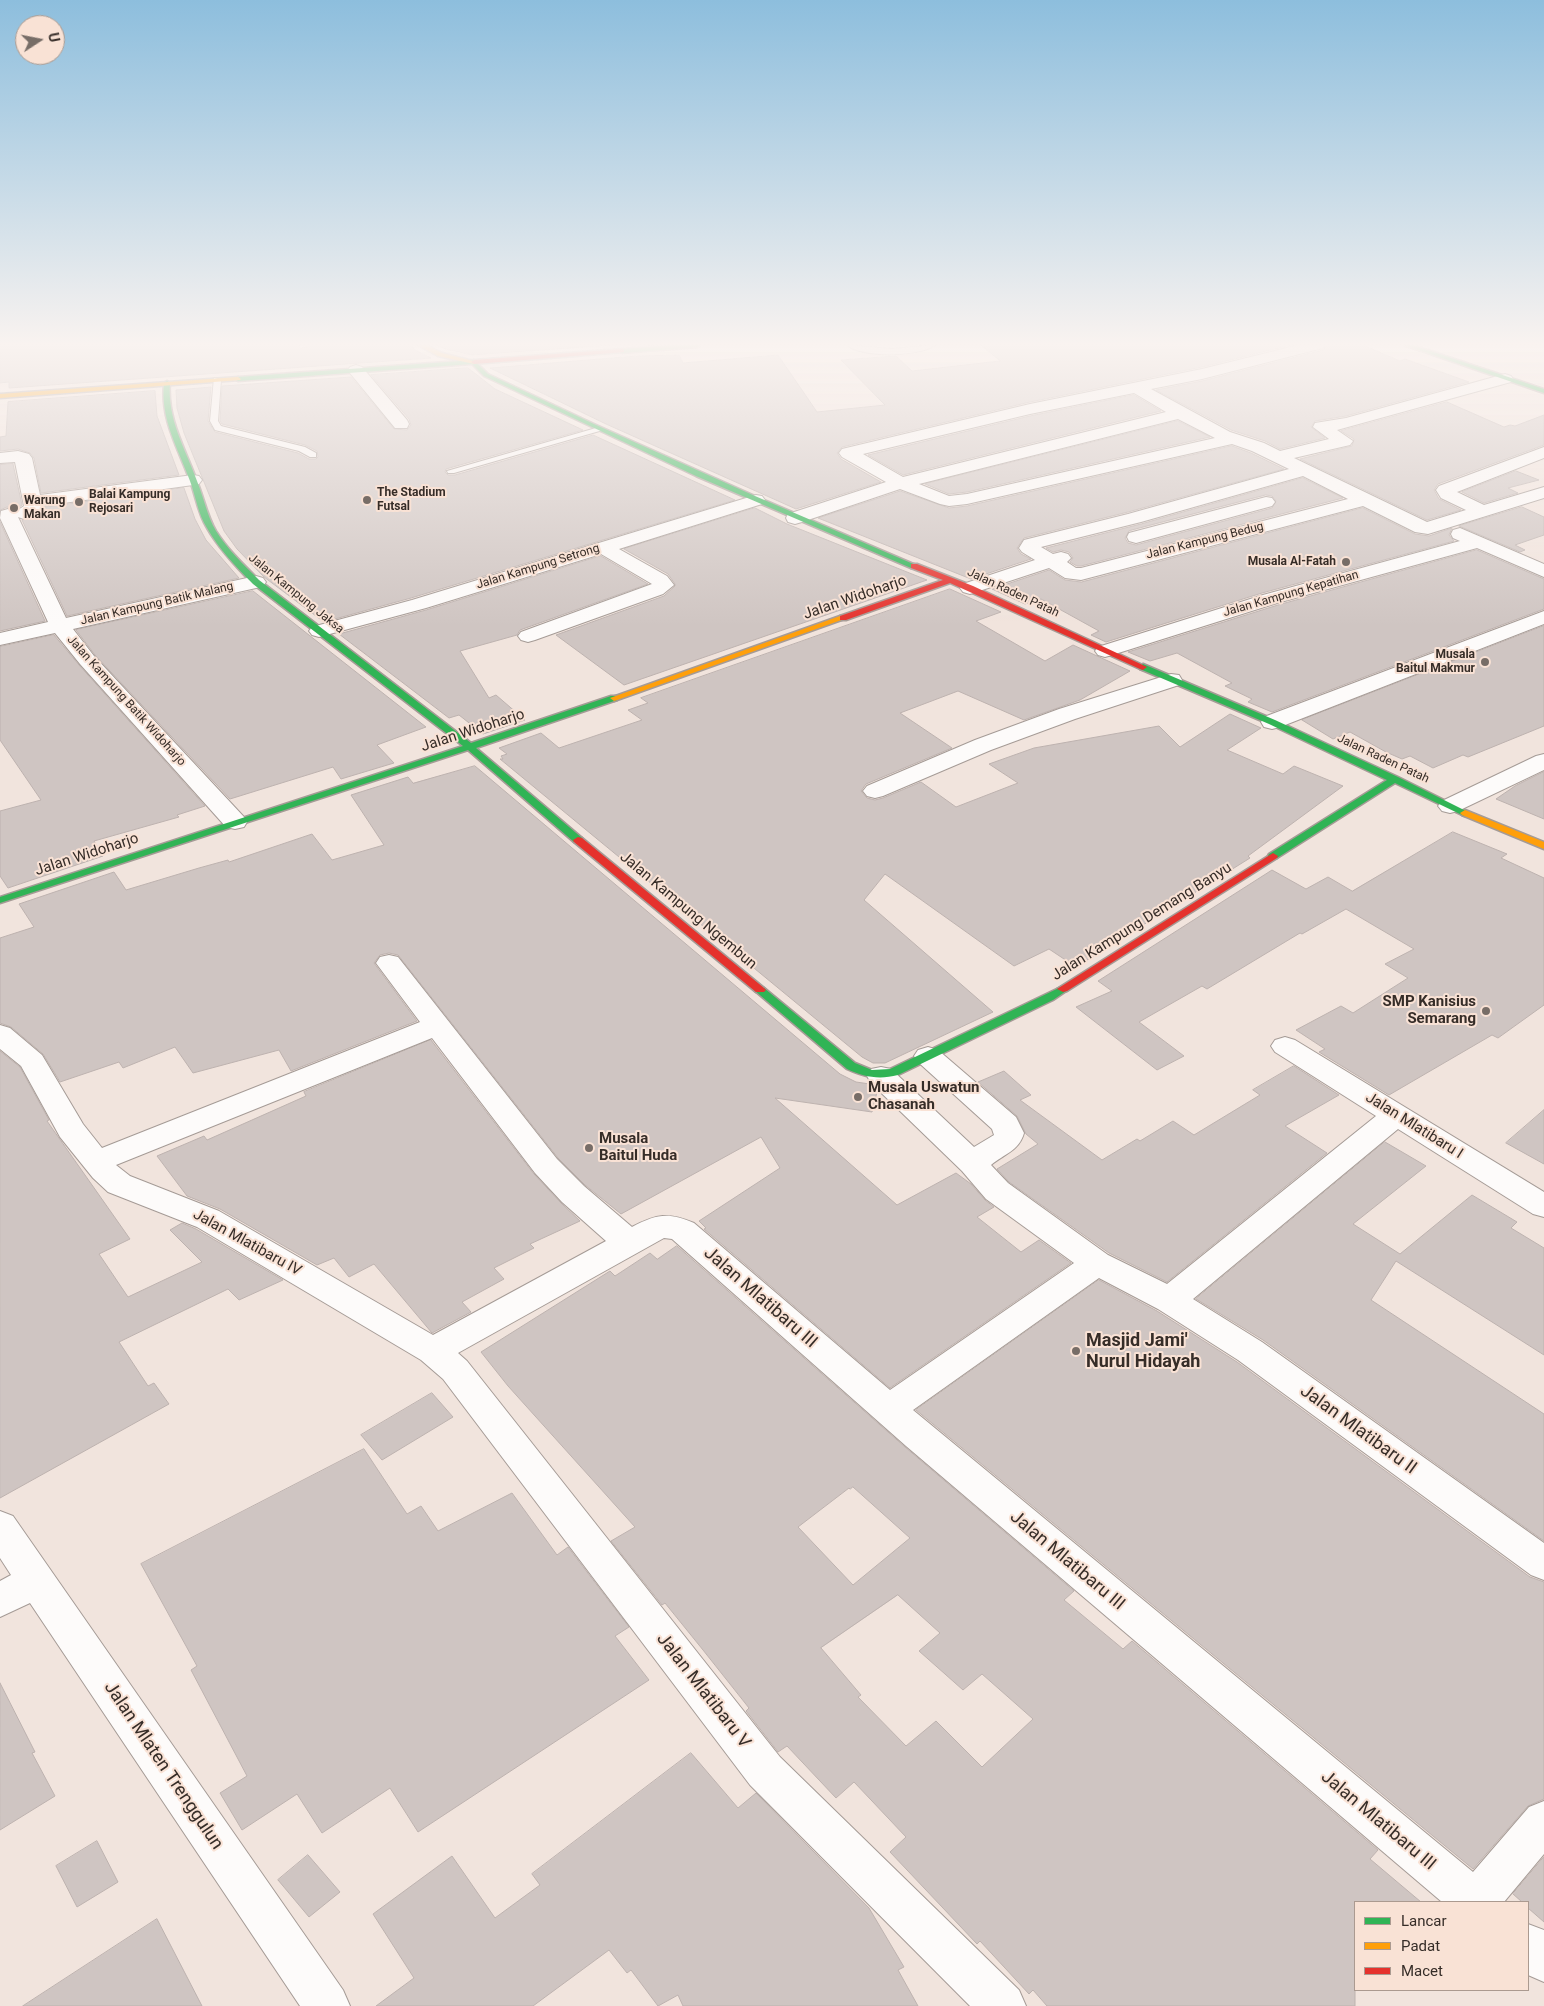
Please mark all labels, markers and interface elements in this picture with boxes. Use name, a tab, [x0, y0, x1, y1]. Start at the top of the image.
north arrow	[15, 15, 65, 65]
text: U	[45, 31, 62, 43]
place label: The Stadium Futsal	[377, 486, 446, 514]
place label: Balai Kampung Rejosari	[89, 488, 170, 516]
place label: Warung Makan	[24, 494, 65, 522]
marker: The Stadium Futsal	[361, 494, 373, 506]
marker: Balai Kampung Rejosari	[73, 496, 85, 508]
marker: Warung Makan	[8, 502, 20, 514]
street label: Jalan Kampung Bedug	[1145, 519, 1265, 563]
street label: Jalan Kampung Setrong	[475, 541, 601, 593]
street label: Jalan Kampung Jaksa	[245, 551, 347, 637]
place label: Musala Al-Fatah	[1248, 555, 1336, 569]
marker: Musala Al-Fatah	[1340, 556, 1352, 568]
street label: Jalan Raden Patah	[965, 565, 1061, 621]
street label: Jalan Kampung Kepatihan	[1222, 568, 1360, 620]
street label: Jalan Widoharjo	[801, 572, 909, 624]
street label: Jalan Kampung Batik Malang	[79, 579, 235, 629]
street label: Jalan Kampung Batik Widoharjo	[64, 633, 188, 769]
place label: Musala Baitul Makmur	[1396, 648, 1475, 676]
marker: Musala Baitul Makmur	[1479, 656, 1491, 668]
street label: Jalan Widoharjo	[419, 706, 527, 756]
street label: Jalan Raden Patah	[1335, 731, 1431, 787]
street label: Jalan Widoharjo	[33, 830, 141, 880]
street label: Jalan Kampung Ngembun	[616, 848, 760, 974]
street label: Jalan Kampung Demang Banyu	[1049, 859, 1235, 985]
place label: SMP Kanisius Semarang	[1383, 993, 1476, 1028]
marker: SMP Kanisius Semarang	[1480, 1005, 1492, 1017]
place label: Musala Uswatun Chasanah	[868, 1079, 980, 1114]
street label: Jalan Mlatibaru I	[1362, 1089, 1466, 1163]
marker: Musala Uswatun Chasanah	[852, 1091, 864, 1103]
place label: Musala Baitul Huda	[599, 1130, 677, 1165]
marker: Musala Baitul Huda	[583, 1142, 595, 1154]
street label: Jalan Mlatibaru IV	[190, 1206, 304, 1280]
street label: Jalan Mlatibaru III	[699, 1243, 821, 1353]
place label: Masjid Jami' Nurul Hidayah	[1086, 1330, 1200, 1372]
marker: Masjid Jami' Nurul Hidayah	[1070, 1345, 1082, 1357]
street label: Jalan Mlatibaru II	[1296, 1381, 1420, 1479]
street label: Jalan Mlatibaru III	[1005, 1507, 1129, 1615]
street label: Jalan Mlatibaru V	[651, 1629, 755, 1753]
street label: Jalan Mlaten Trenggulun	[99, 1678, 227, 1854]
street label: Jalan Mlatibaru III	[1316, 1767, 1440, 1875]
legend	[1354, 1901, 1529, 1991]
text: Lancar	[1401, 1912, 1447, 1930]
text: Padat	[1401, 1937, 1440, 1955]
text: Macet	[1401, 1962, 1443, 1980]

